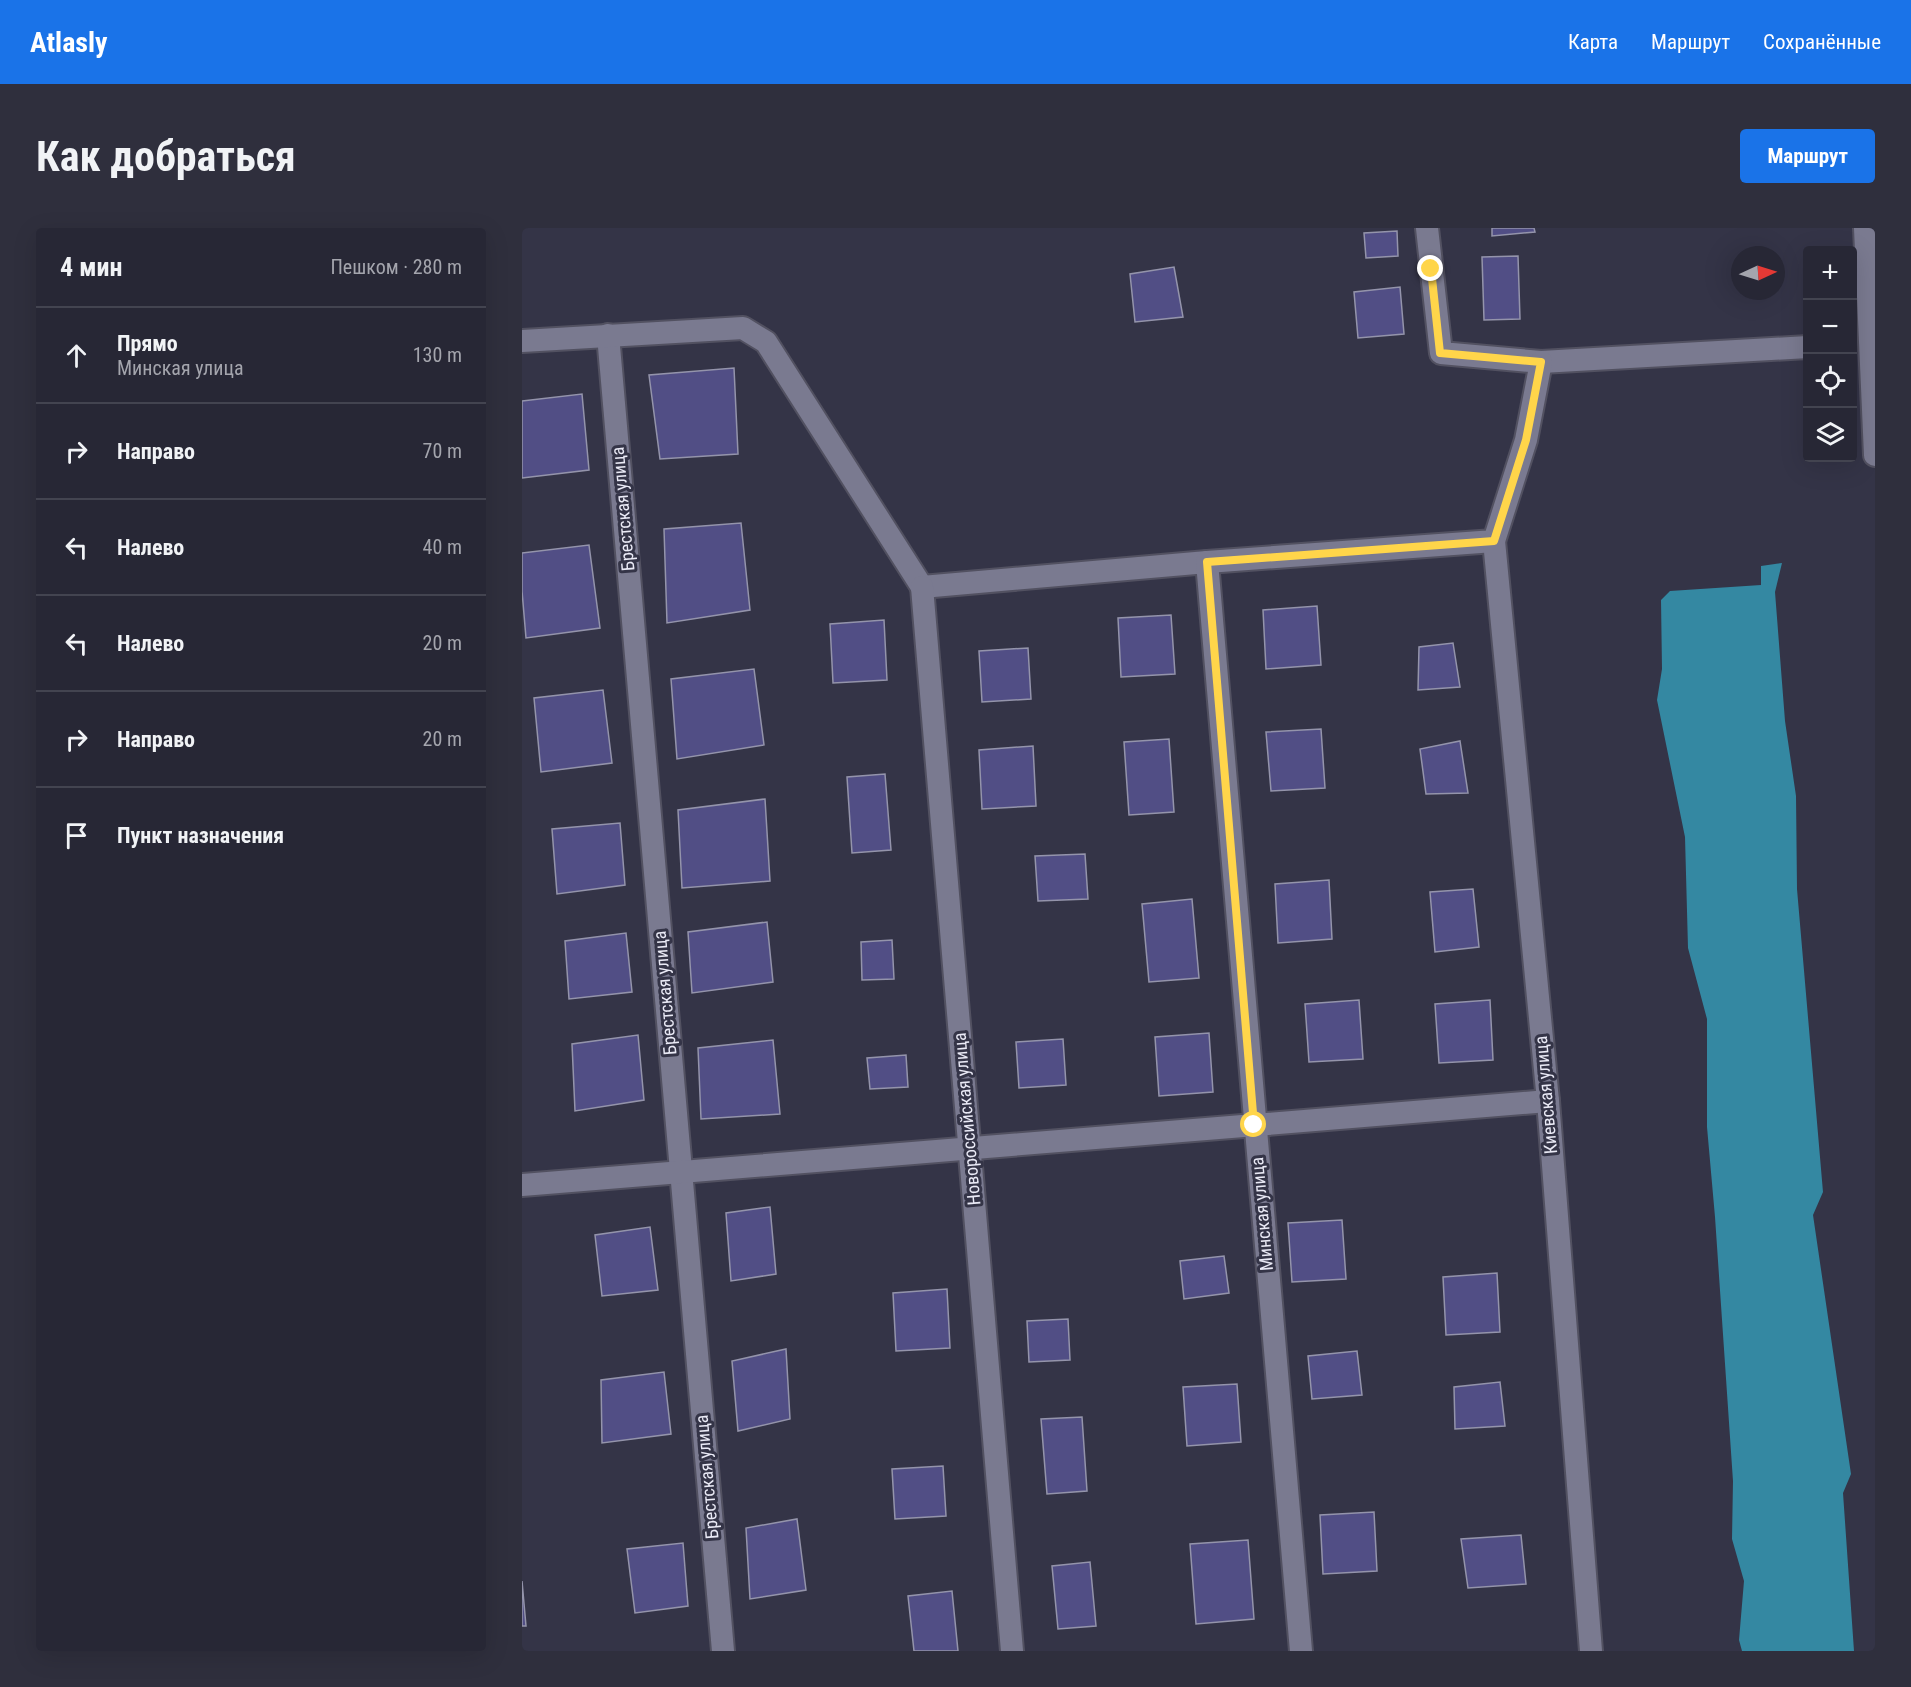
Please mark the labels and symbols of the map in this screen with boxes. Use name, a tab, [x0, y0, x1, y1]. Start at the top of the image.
north arrow	[1731, 246, 1785, 300]
route end	[1417, 255, 1443, 281]
street label: Брестская улица	[607, 446, 638, 572]
street label: Брестская улица	[649, 930, 680, 1056]
street label: Новороссийская улица	[948, 1032, 985, 1206]
street label: Киевская улица	[1530, 1035, 1561, 1155]
route start	[1240, 1111, 1266, 1137]
street label: Минская улица	[1246, 1156, 1277, 1272]
street label: Брестская улица	[691, 1414, 722, 1540]

